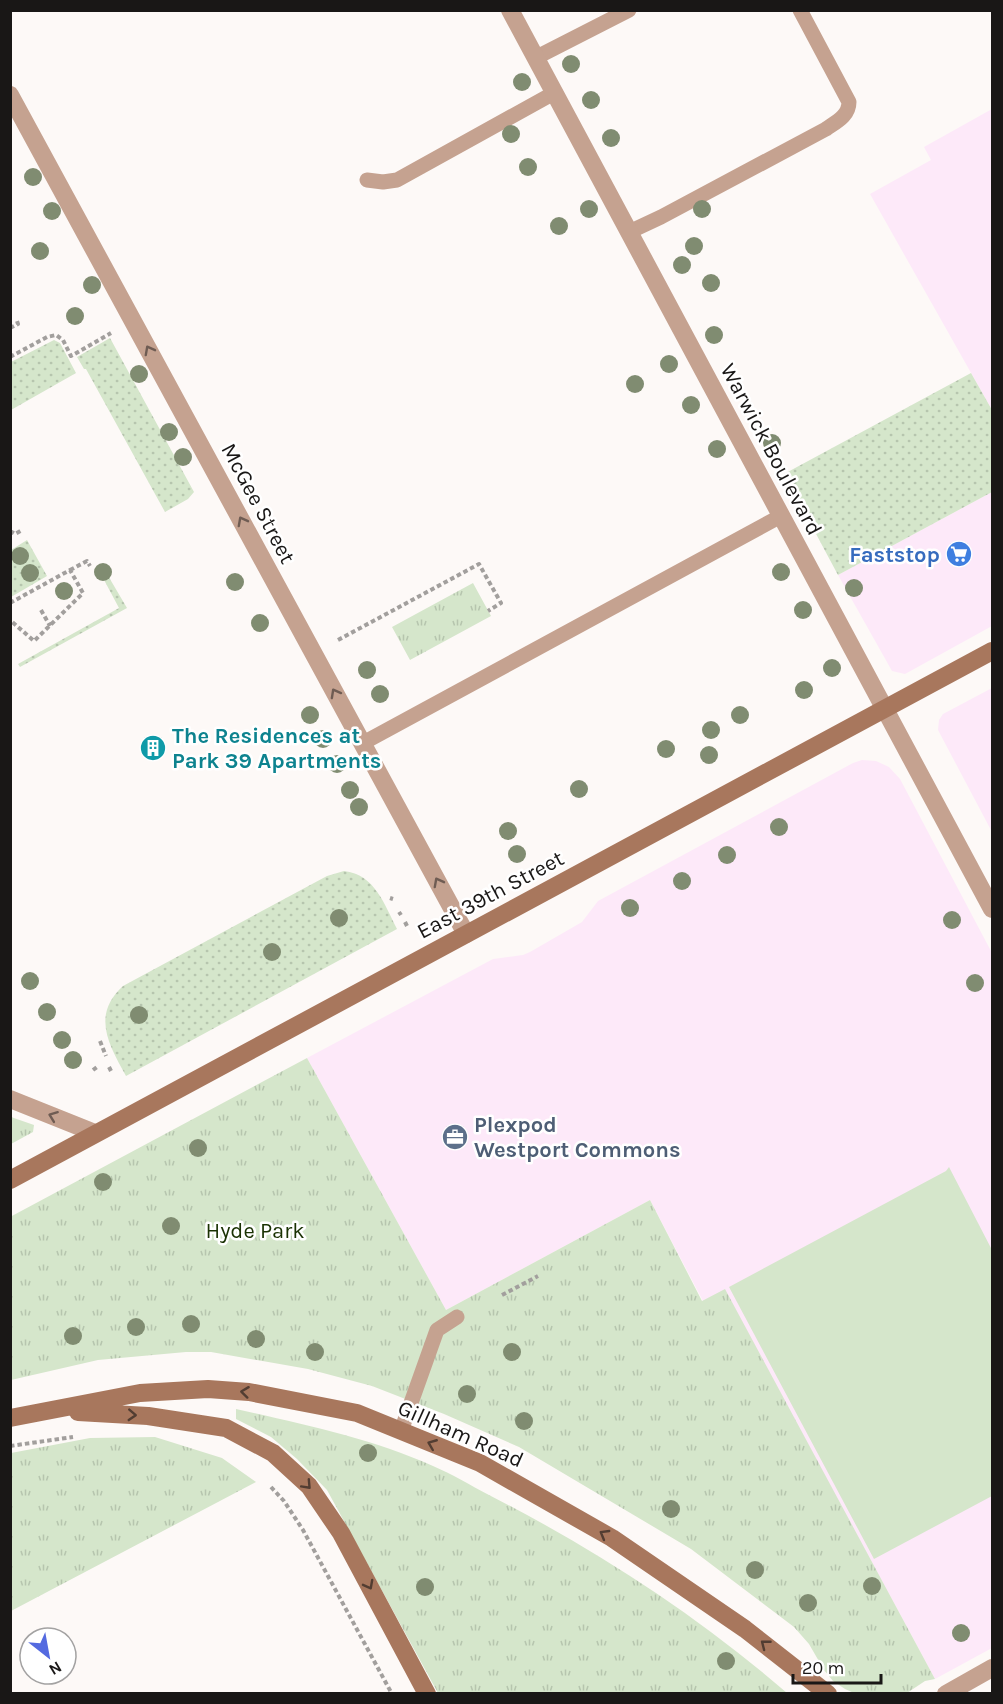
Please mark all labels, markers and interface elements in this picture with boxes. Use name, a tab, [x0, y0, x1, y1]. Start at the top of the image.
one-way arrow	[145, 346, 156, 356]
street label: Warwick Boulevard	[715, 359, 827, 540]
street label: McGee Street	[216, 439, 301, 568]
one-way arrow	[238, 517, 249, 527]
supermarket icon: Faststop	[944, 539, 974, 569]
place label: Faststop	[849, 542, 940, 568]
one-way arrow	[331, 688, 342, 699]
place label: The Residences at Park 39 Apartments	[172, 723, 381, 774]
building icon: The Residences at Park 39 Apartments	[138, 733, 168, 763]
street label: East 39th Street	[413, 845, 568, 944]
one-way arrow	[434, 878, 445, 889]
one-way arrow	[48, 1110, 59, 1123]
place label: Plexpod Westport Commons	[474, 1112, 681, 1163]
office icon: Plexpod Westport Commons	[440, 1122, 470, 1152]
park label: Hyde Park	[205, 1218, 305, 1244]
one-way arrow	[240, 1386, 249, 1399]
street label: Gillham Road	[394, 1395, 527, 1473]
one-way arrow	[128, 1408, 137, 1421]
one-way arrow	[427, 1439, 438, 1451]
one-way arrow	[300, 1479, 311, 1489]
one-way arrow	[600, 1530, 611, 1541]
one-way arrow	[362, 1578, 373, 1589]
north arrow	[18, 1626, 78, 1686]
one-way arrow	[761, 1641, 772, 1652]
scale bar	[793, 1647, 882, 1685]
text: N	[46, 1657, 65, 1680]
text: 20 m	[802, 1657, 844, 1679]

